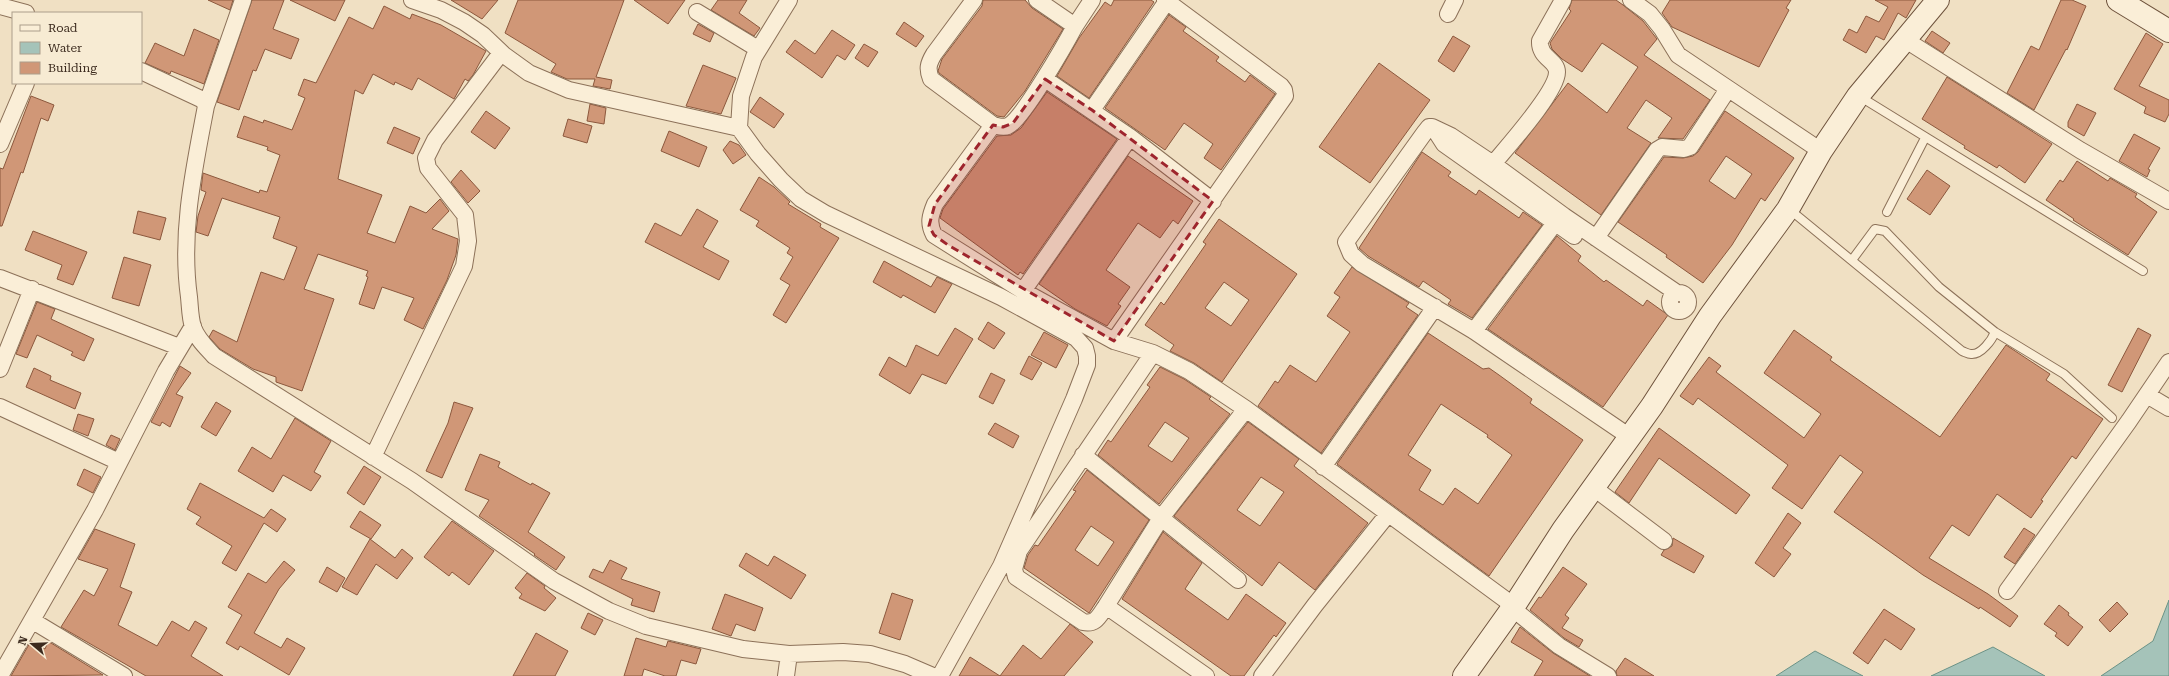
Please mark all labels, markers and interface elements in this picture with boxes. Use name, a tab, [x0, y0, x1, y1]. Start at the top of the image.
legend	[12, 12, 142, 84]
text: Road	[48, 21, 78, 35]
text: Water	[48, 41, 82, 55]
text: Building	[48, 61, 97, 75]
north arrow	[12, 624, 52, 664]
text: N	[15, 634, 31, 647]

